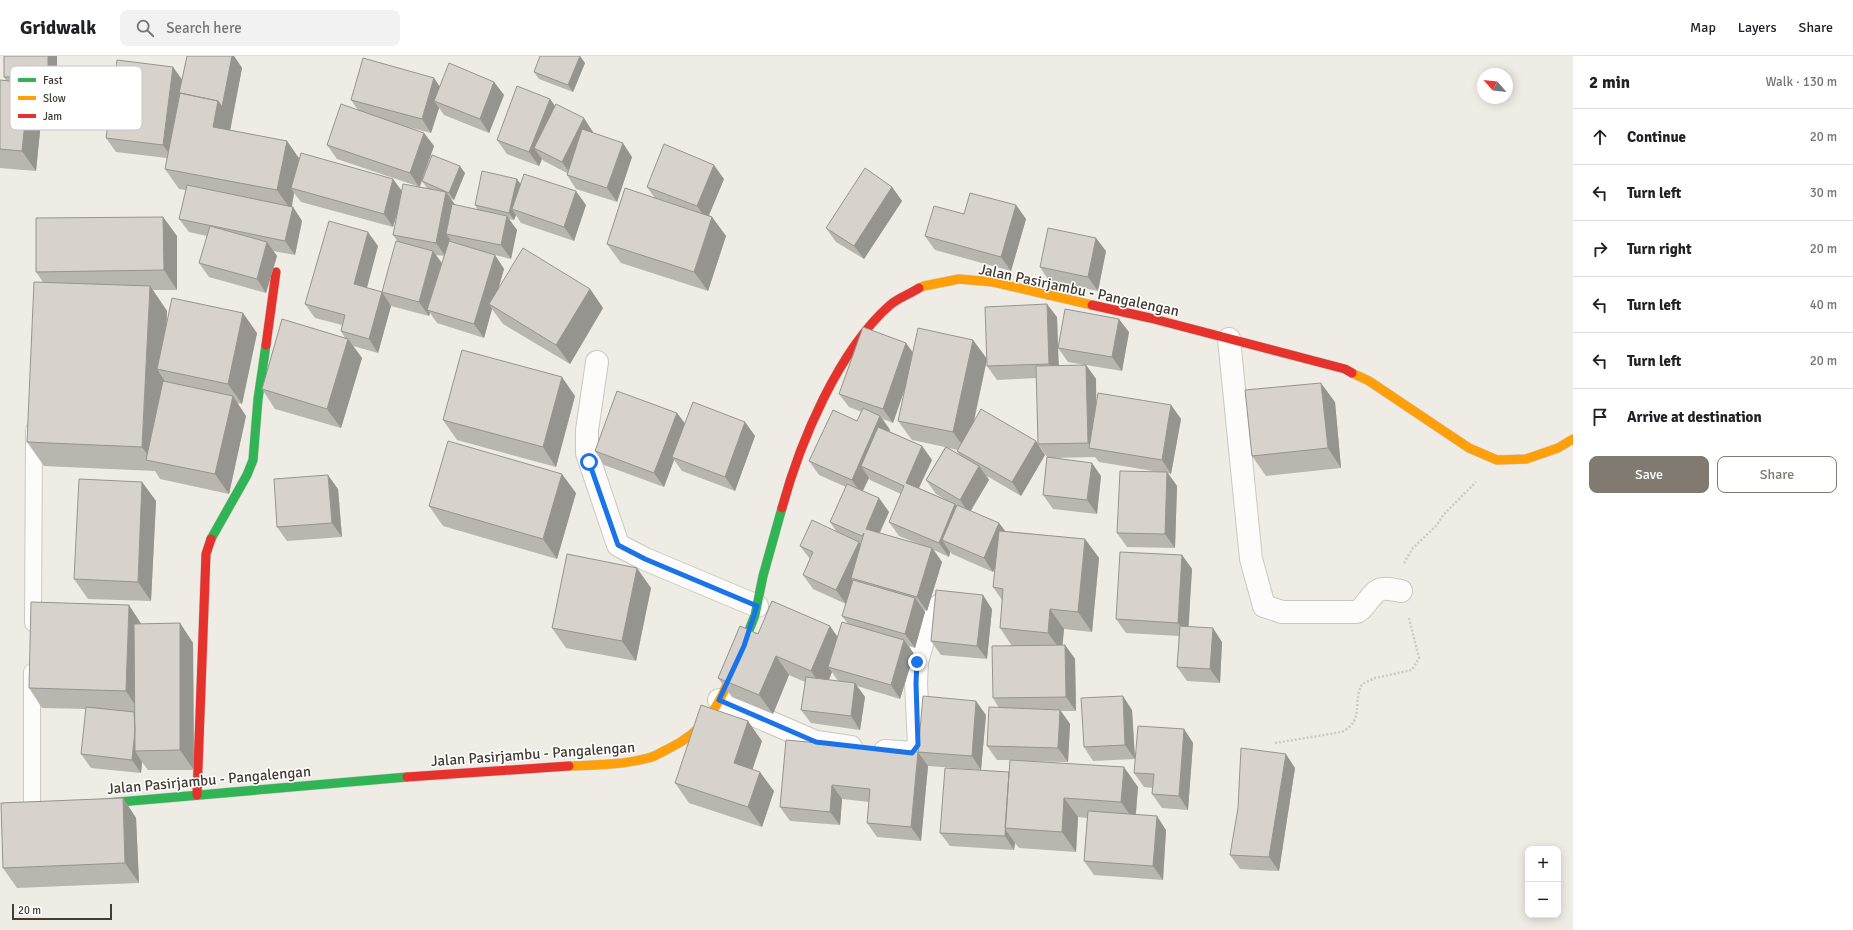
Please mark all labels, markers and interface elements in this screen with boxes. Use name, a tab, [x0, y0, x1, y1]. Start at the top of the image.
search box	[120, 10, 400, 46]
text: Gridwalk	[20, 16, 96, 40]
icon: search	[134, 17, 156, 39]
text: Search here	[166, 19, 242, 37]
text: Map	[1690, 19, 1716, 36]
text: Layers	[1738, 19, 1777, 36]
text: Share	[1799, 19, 1833, 36]
legend	[10, 66, 142, 130]
north arrow	[1477, 68, 1513, 104]
text: 2 min	[1589, 72, 1630, 93]
text: Fast	[43, 74, 63, 87]
text: Walk · 130 m	[1766, 74, 1837, 90]
text: Slow	[43, 92, 66, 105]
text: Jam	[43, 110, 62, 123]
icon: ahead	[1589, 126, 1611, 148]
text: Continue	[1627, 128, 1686, 146]
text: 20 m	[1810, 129, 1837, 145]
icon: left	[1589, 182, 1611, 204]
text: Turn left	[1627, 184, 1681, 202]
text: 30 m	[1810, 185, 1837, 201]
icon: right	[1589, 238, 1611, 260]
text: Turn right	[1627, 240, 1692, 258]
text: 20 m	[1810, 241, 1837, 257]
street label: Jalan Pasirjambu - Pangalengan	[977, 260, 1181, 320]
icon: left	[1589, 294, 1611, 316]
text: Turn left	[1627, 296, 1681, 314]
text: 40 m	[1810, 297, 1837, 313]
icon: left	[1589, 350, 1611, 372]
text: Turn left	[1627, 352, 1681, 370]
text: 20 m	[1810, 353, 1837, 369]
icon: arrive	[1589, 406, 1611, 428]
text: Arrive at destination	[1627, 408, 1762, 426]
route start	[580, 453, 598, 471]
button: Save	[1589, 456, 1709, 493]
button: Share	[1717, 456, 1837, 493]
route end	[908, 653, 926, 671]
street label: Jalan Pasirjambu - Pangalengan	[430, 738, 636, 770]
street label: Jalan Pasirjambu - Pangalengan	[106, 762, 312, 798]
map controls	[1525, 846, 1561, 918]
button: +	[1525, 846, 1561, 882]
button: −	[1525, 882, 1561, 918]
scale bar	[12, 902, 112, 921]
text: 20 m	[18, 904, 41, 917]

